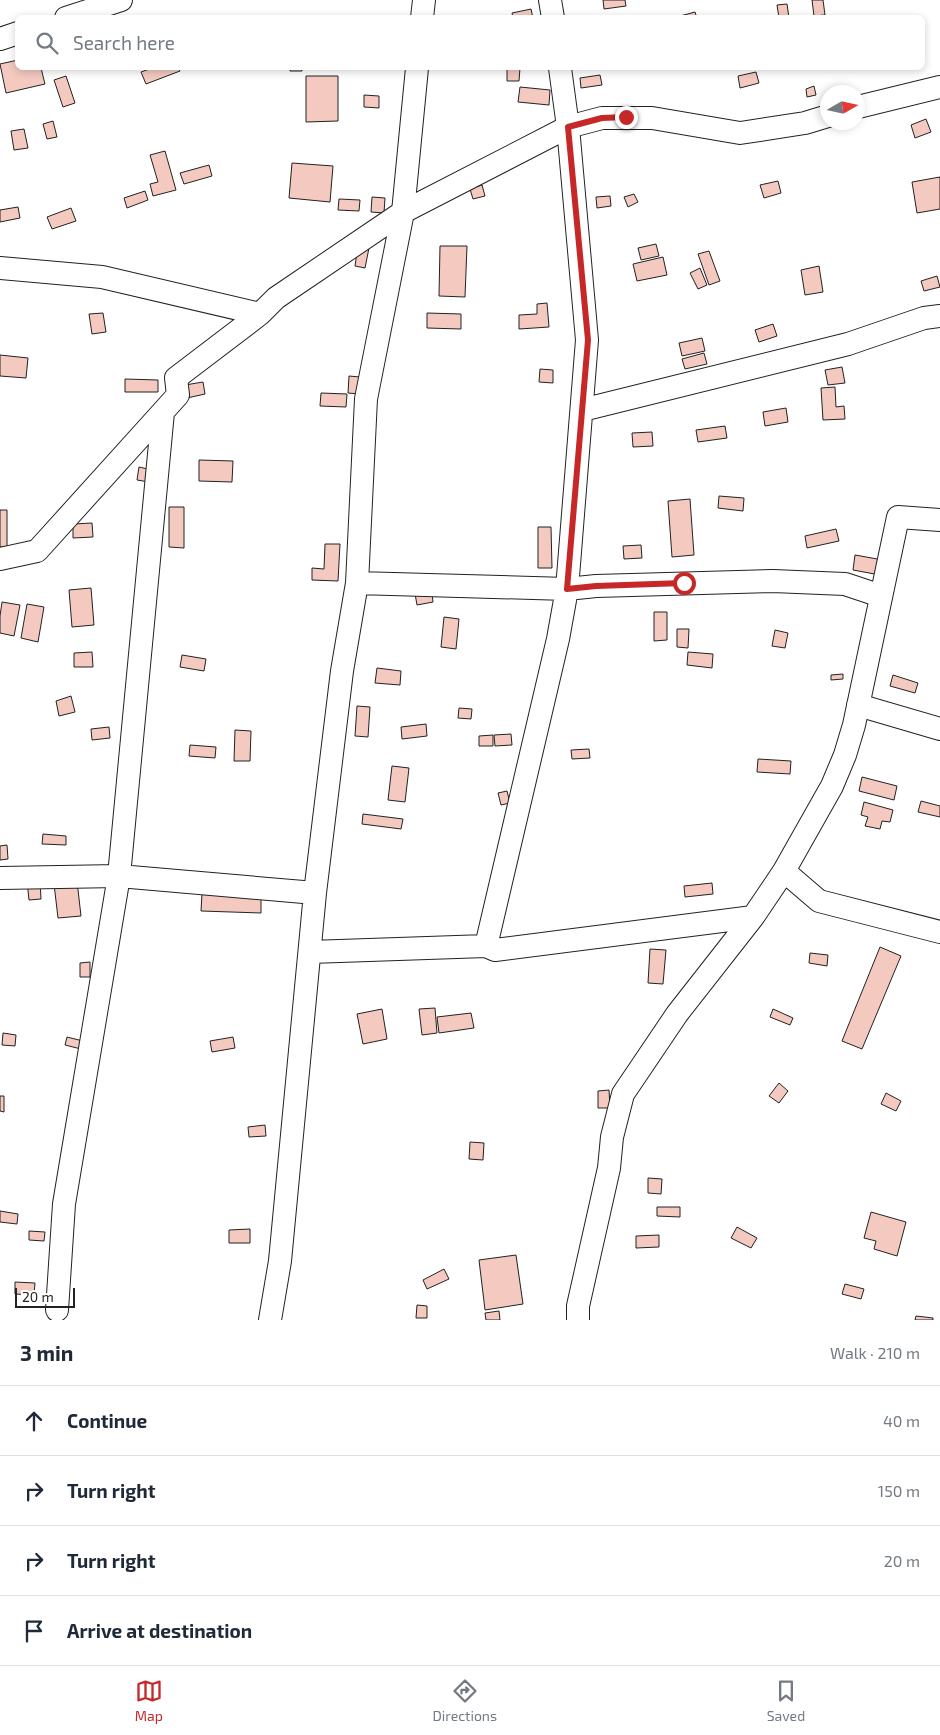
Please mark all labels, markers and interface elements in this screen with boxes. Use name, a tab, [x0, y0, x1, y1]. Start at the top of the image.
search box	[15, 15, 925, 70]
icon: search	[33, 29, 61, 57]
text: Search here	[73, 31, 175, 54]
north arrow	[820, 85, 865, 130]
route end	[615, 106, 638, 129]
route start	[673, 572, 696, 595]
scale bar	[15, 1285, 75, 1308]
text: 20 m	[22, 1288, 54, 1305]
text: 3 min	[20, 1340, 73, 1365]
text: Walk · 210 m	[830, 1343, 920, 1362]
icon: ahead	[20, 1407, 48, 1435]
text: Continue	[67, 1409, 147, 1432]
text: 40 m	[883, 1411, 920, 1430]
icon: right	[20, 1477, 48, 1505]
text: Turn right	[67, 1479, 155, 1502]
text: 150 m	[878, 1481, 920, 1500]
icon: right	[20, 1547, 48, 1575]
text: Turn right	[67, 1549, 155, 1572]
text: 20 m	[884, 1551, 920, 1570]
icon: arrive	[20, 1617, 48, 1645]
text: Arrive at destination	[67, 1619, 252, 1642]
tab: Map	[135, 1677, 163, 1724]
tab: Directions	[433, 1677, 497, 1724]
tab: Saved	[767, 1677, 805, 1724]

